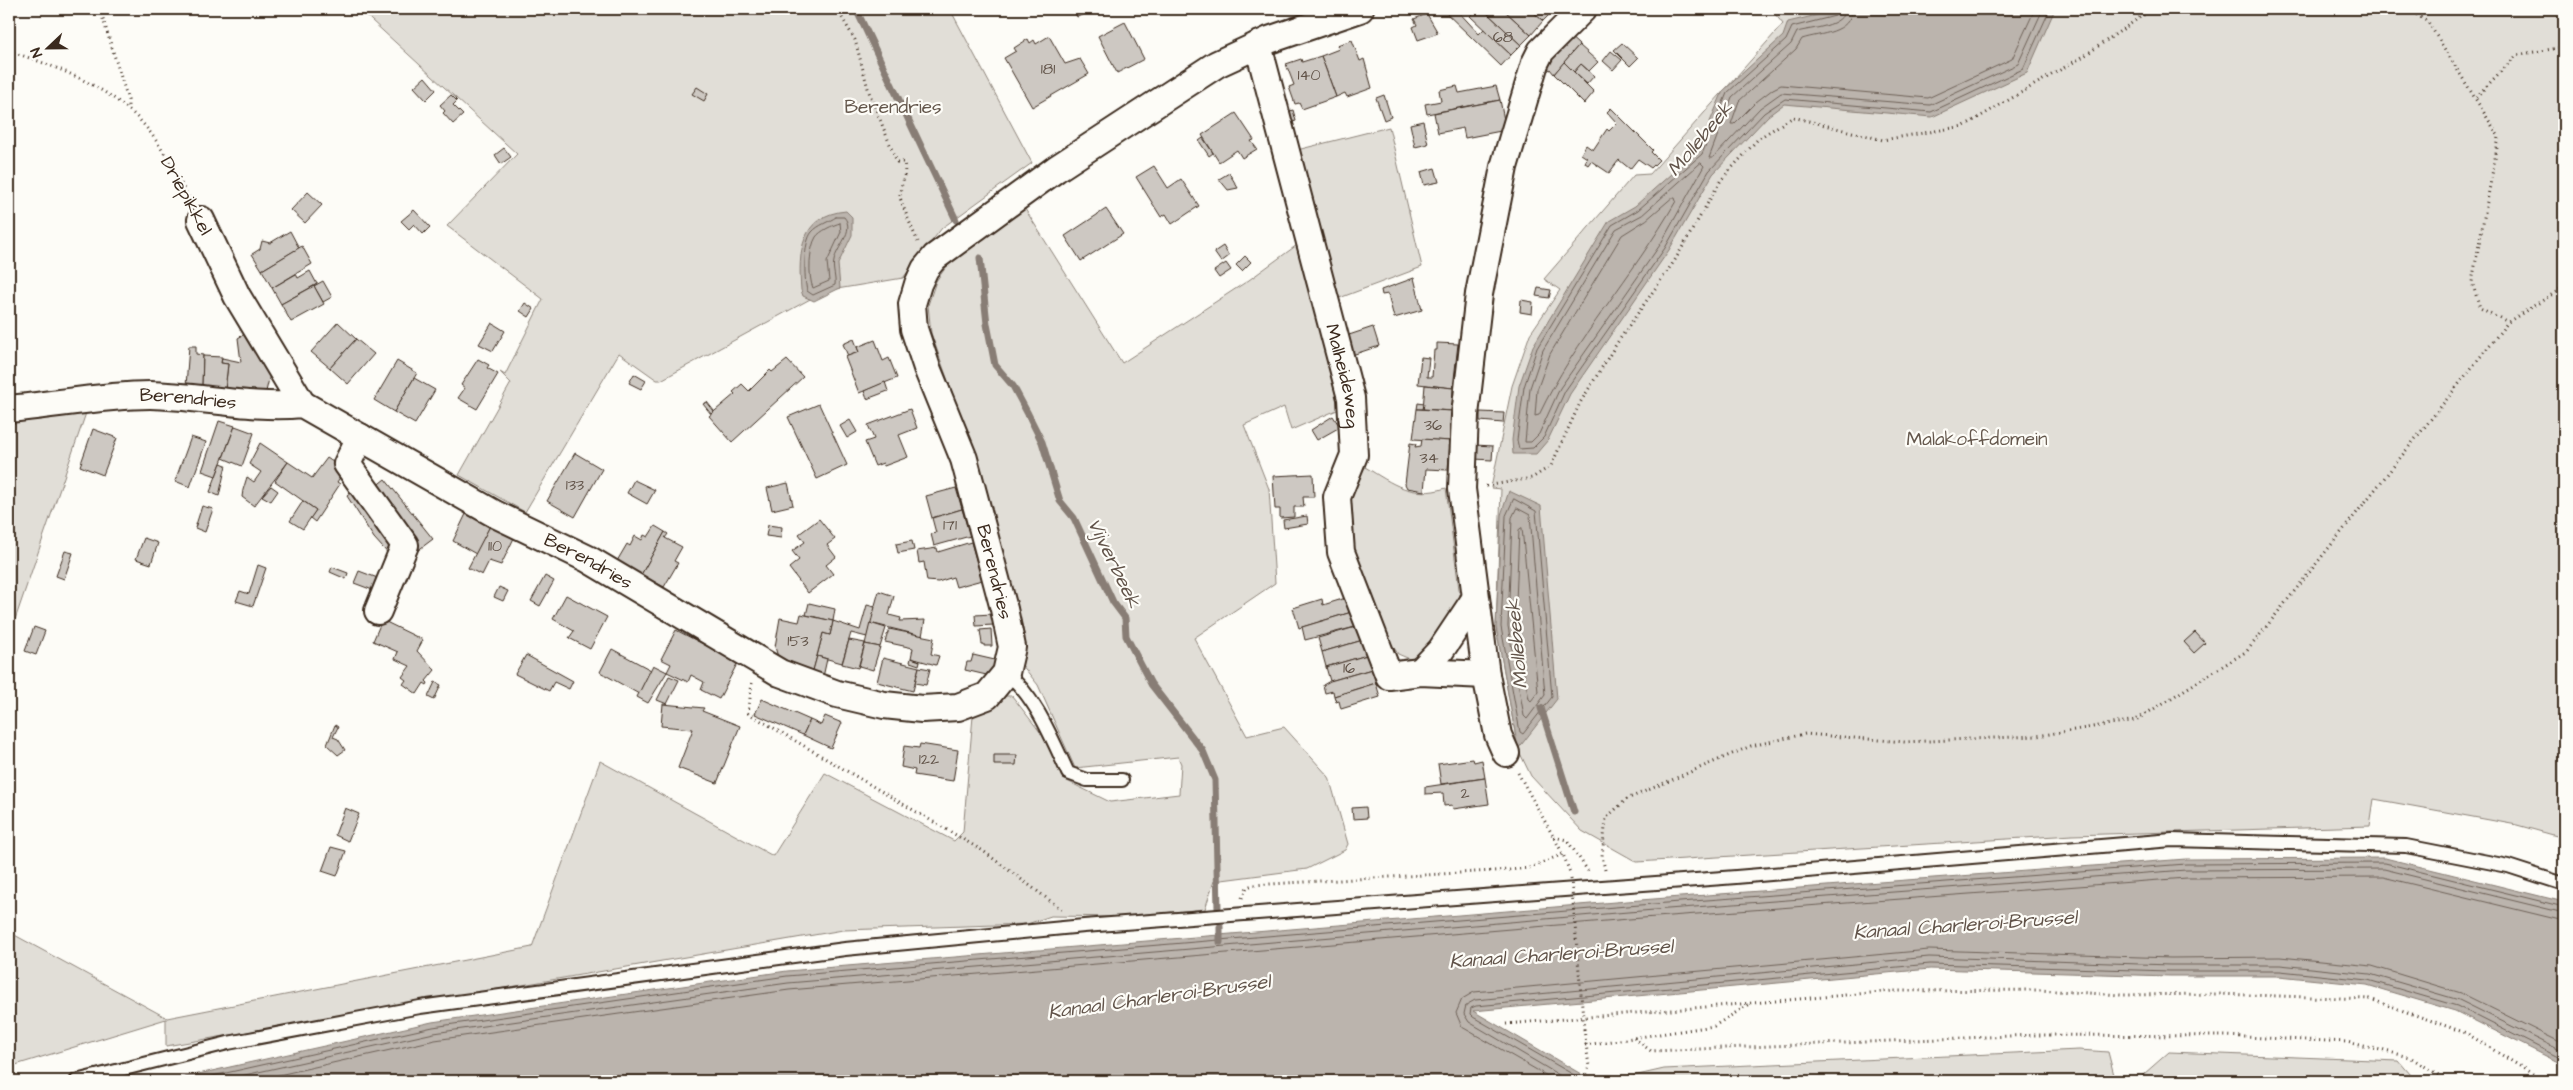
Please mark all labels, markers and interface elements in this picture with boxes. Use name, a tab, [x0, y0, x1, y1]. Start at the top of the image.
north arrow	[22, 22, 72, 72]
house number: 68	[1493, 26, 1513, 48]
text: N	[26, 44, 48, 60]
house number: 181	[1041, 58, 1055, 80]
house number: 140	[1297, 64, 1321, 86]
park label: Berendries	[845, 94, 941, 121]
water label: Mollebeek	[1660, 95, 1740, 182]
street label: Driepikkel	[153, 152, 219, 240]
street label: Malheideweg	[1319, 321, 1366, 429]
street label: Berendries	[140, 381, 238, 416]
house number: 36	[1424, 414, 1442, 436]
park label: Malakoffdomein	[1907, 426, 2047, 453]
house number: 34	[1419, 447, 1439, 469]
house number: 133	[566, 474, 584, 496]
water label: Vijverbeek	[1080, 513, 1148, 613]
house number: 171	[943, 514, 957, 536]
street label: Berendries	[969, 522, 1019, 622]
street label: Berendries	[540, 526, 638, 596]
house number: 110	[488, 535, 502, 557]
water label: Mollebeek	[1499, 597, 1535, 690]
house number: 153	[787, 630, 809, 652]
house number: 16	[1343, 657, 1355, 679]
house number: 122	[919, 748, 939, 770]
house number: 2	[1460, 782, 1470, 804]
water label: Kanaal Charleroi-Brussel	[1852, 903, 2081, 947]
water label: Kanaal Charleroi-Brussel	[1448, 932, 1677, 976]
water label: Kanaal Charleroi-Brussel	[1046, 967, 1275, 1026]

